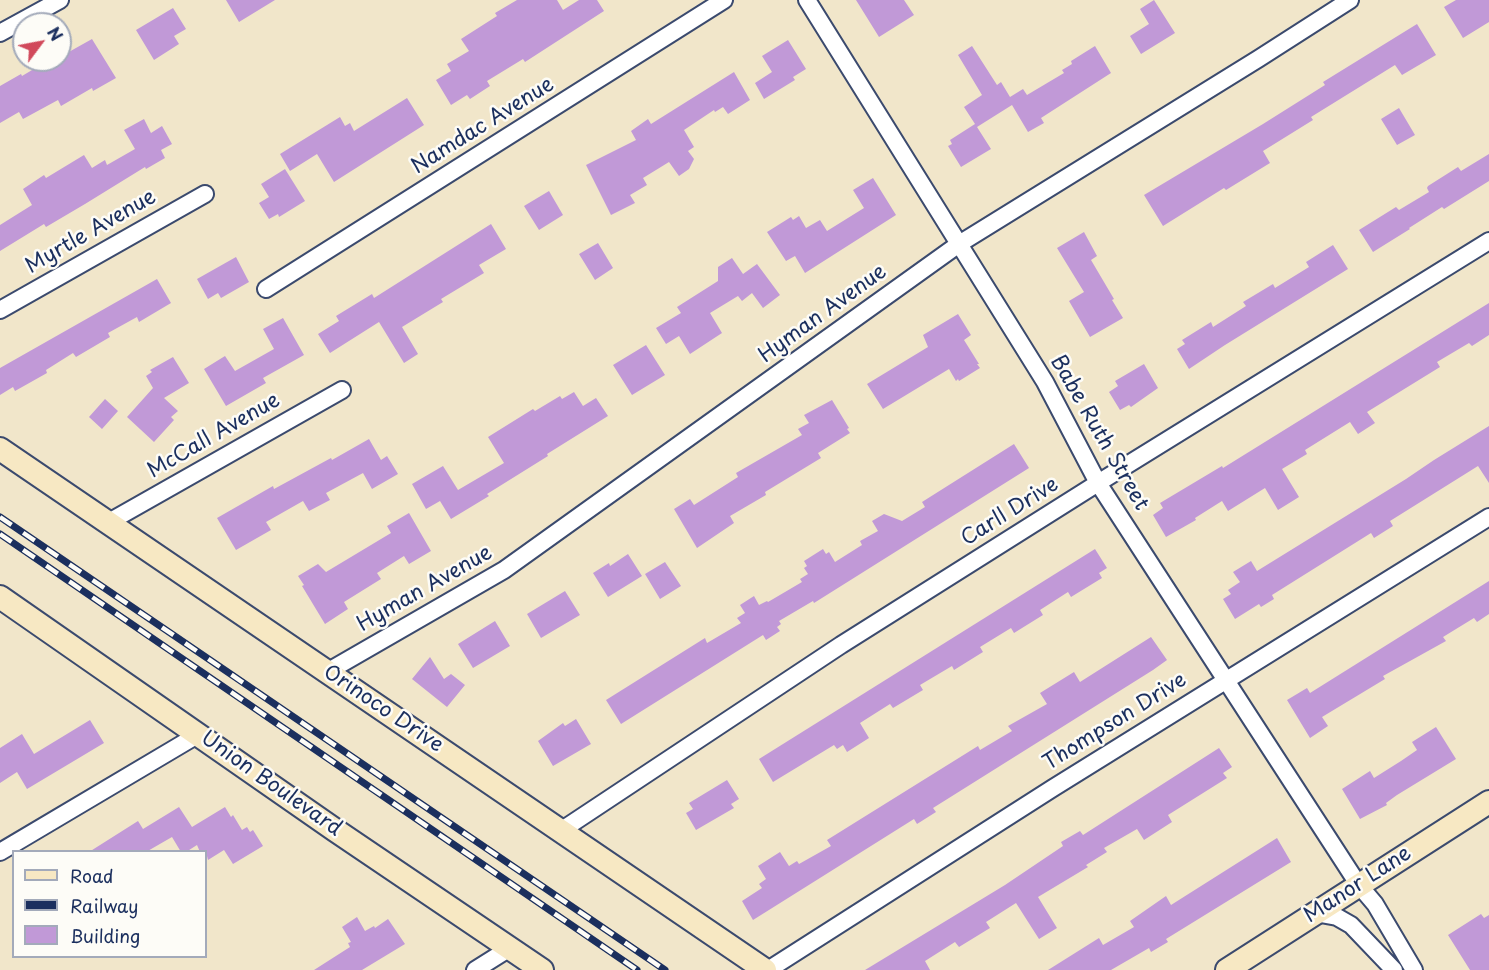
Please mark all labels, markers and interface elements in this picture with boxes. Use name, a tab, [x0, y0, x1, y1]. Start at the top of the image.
north arrow	[12, 12, 72, 72]
text: N	[42, 22, 69, 45]
street label: Namdac Avenue	[407, 72, 559, 180]
street label: Myrtle Avenue	[21, 185, 161, 279]
street label: Hyman Avenue	[754, 259, 892, 369]
street label: Babe Ruth Street	[1044, 351, 1154, 515]
street label: McCall Avenue	[143, 388, 285, 484]
street label: Carll Drive	[957, 472, 1063, 552]
street label: Hyman Avenue	[353, 540, 497, 638]
street label: Orinoco Drive	[318, 660, 448, 758]
street label: Thompson Drive	[1039, 668, 1191, 776]
street label: Union Boulevard	[196, 726, 346, 842]
street label: Manor Lane	[1300, 841, 1416, 929]
legend	[12, 850, 207, 958]
text: Road	[70, 862, 114, 889]
text: Railway	[70, 892, 138, 919]
text: Building	[70, 922, 140, 949]

